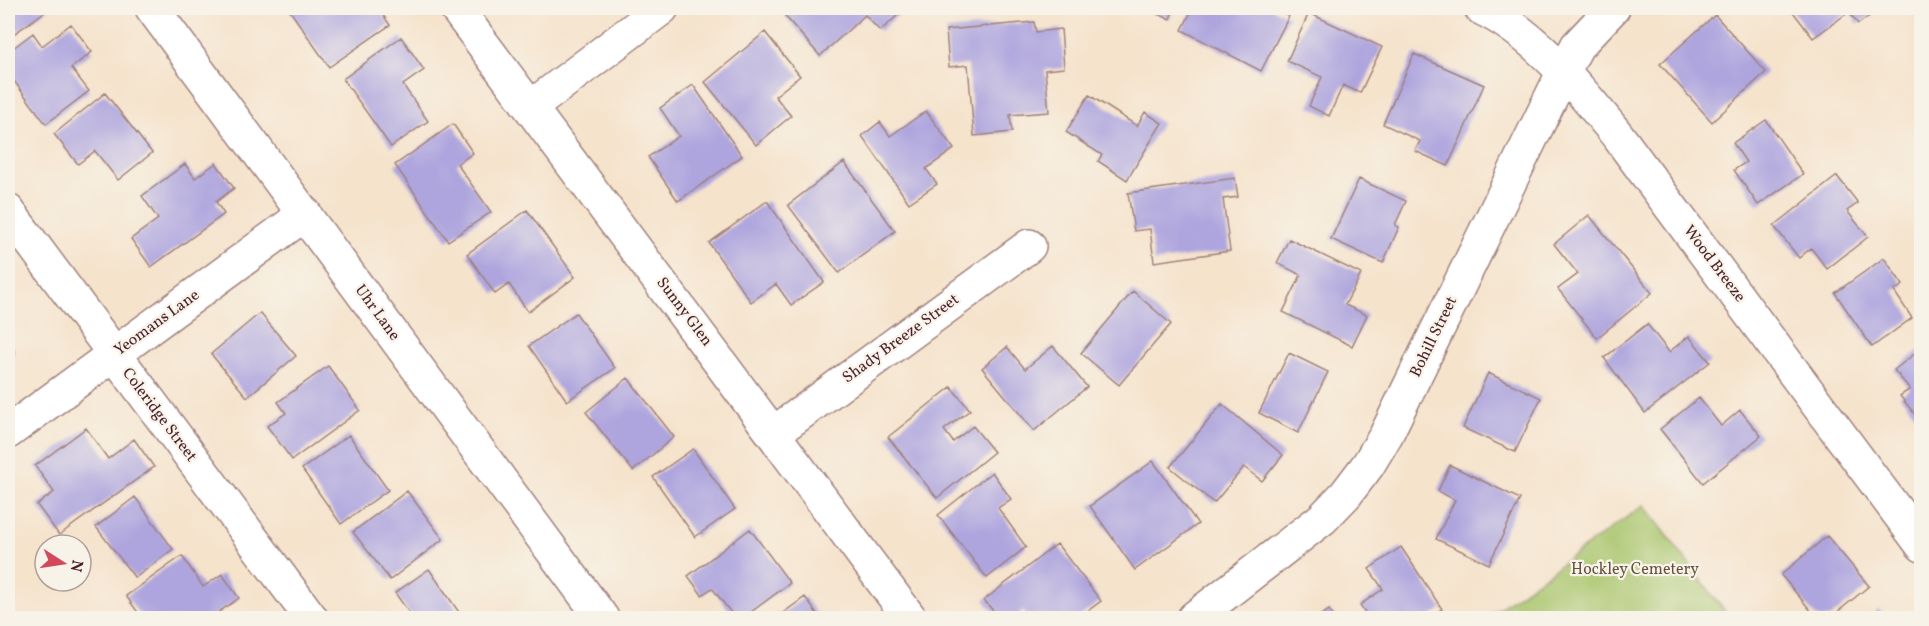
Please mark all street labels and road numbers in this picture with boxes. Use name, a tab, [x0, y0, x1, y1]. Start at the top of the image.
street label: Wood Breeze	[1678, 221, 1750, 307]
street label: Sunny Glen	[651, 273, 717, 351]
street label: Uhr Lane	[349, 281, 405, 345]
street label: Yeomans Lane	[110, 285, 204, 361]
street label: Shady Breeze Street	[838, 289, 964, 389]
street label: Bohill Street	[1405, 293, 1463, 381]
street label: Coleridge Street	[116, 363, 202, 467]

